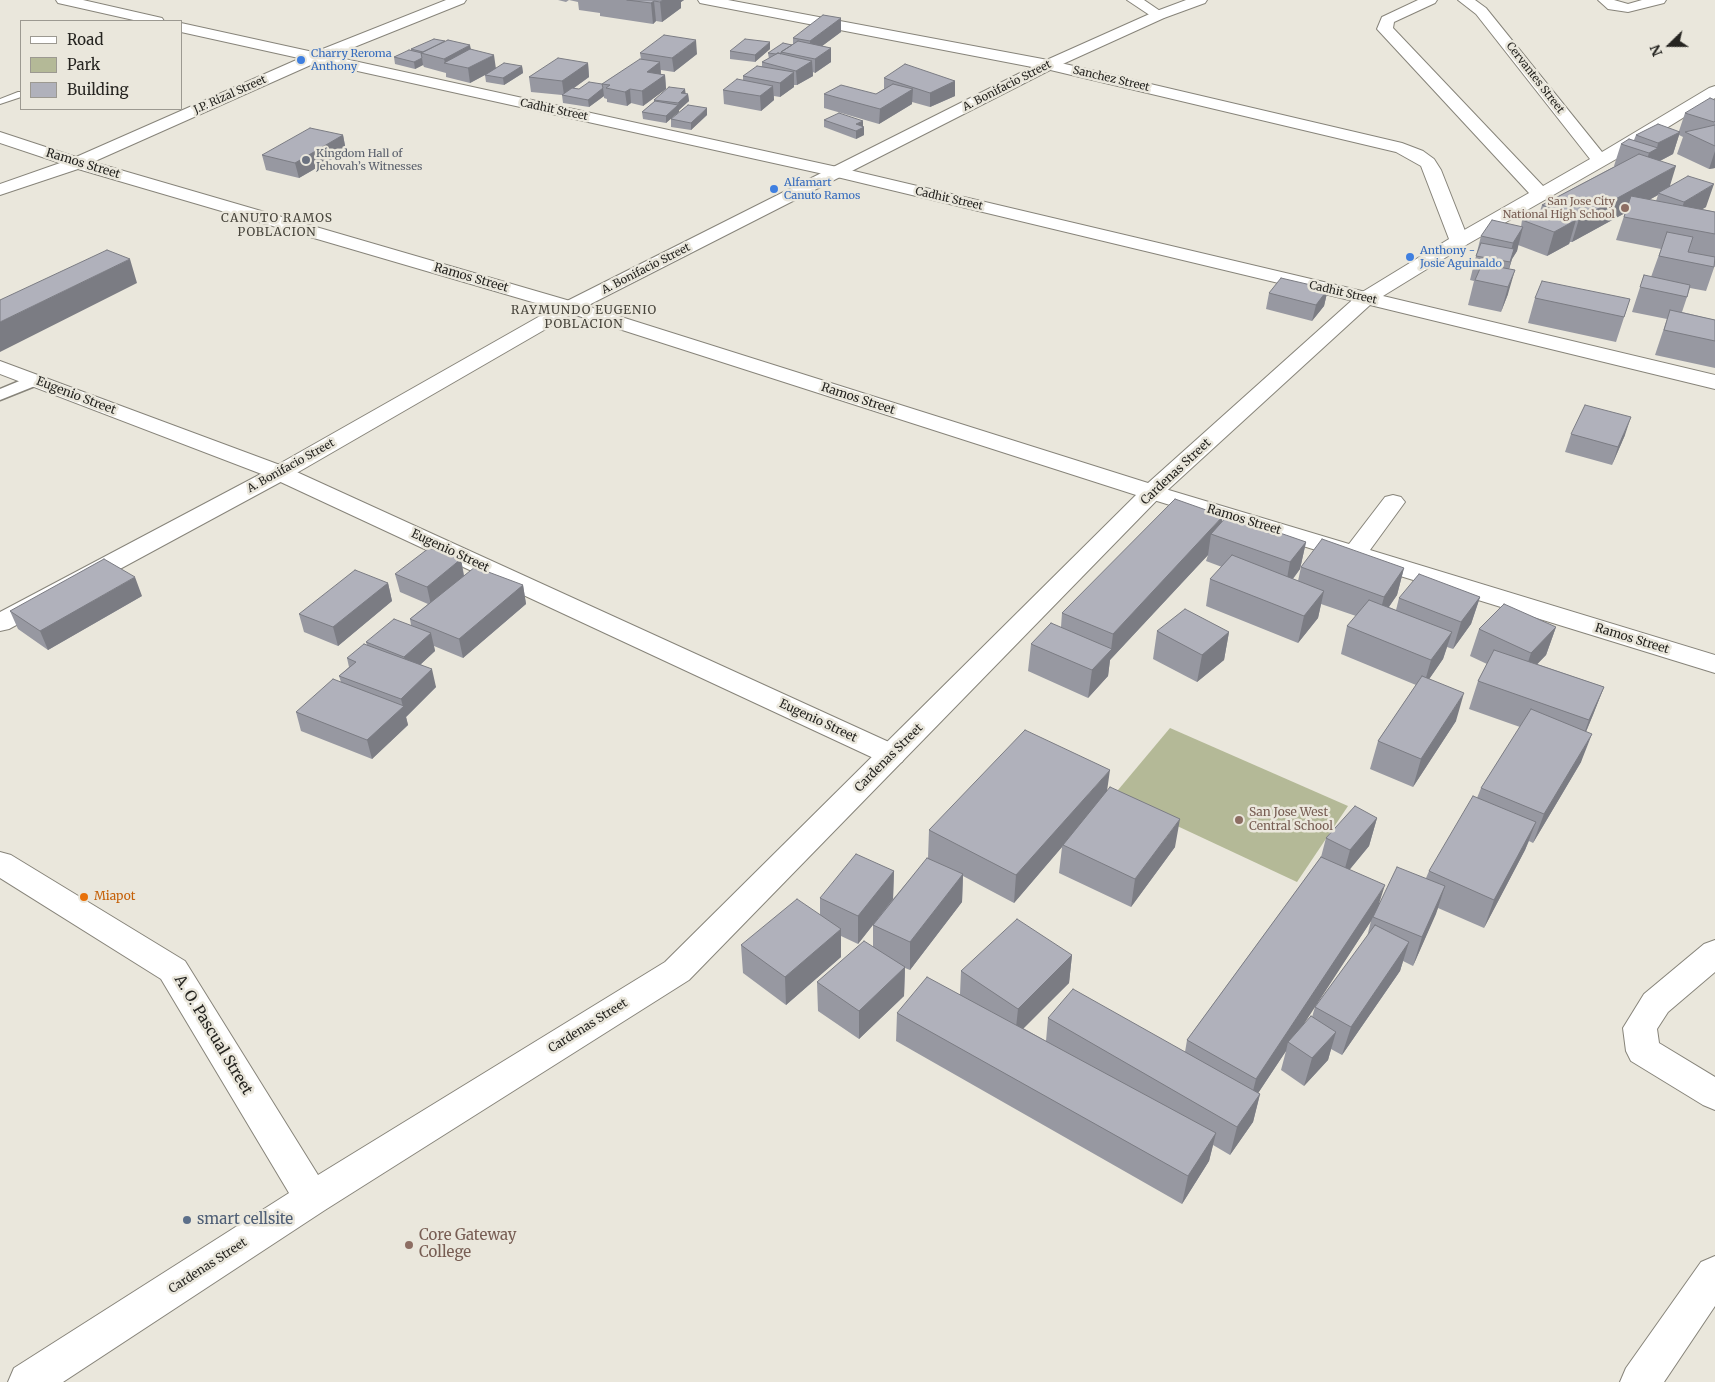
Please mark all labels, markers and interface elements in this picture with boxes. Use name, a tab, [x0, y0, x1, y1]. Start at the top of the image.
legend	[20, 20, 182, 110]
north arrow	[1645, 20, 1695, 70]
text: Road	[67, 30, 103, 49]
street label: Cervantes Street	[1503, 40, 1567, 116]
text: N	[1646, 42, 1667, 59]
place label: Charry Reroma Anthony	[311, 47, 392, 73]
marker: Charry Reroma Anthony	[295, 54, 307, 66]
text: Park	[67, 55, 100, 74]
street label: A. Bonifacio Street	[960, 58, 1054, 114]
street label: Sanchez Street	[1071, 64, 1151, 94]
street label: J.P. Rizal Street	[192, 73, 268, 117]
text: Building	[67, 80, 129, 99]
street label: Cadhit Street	[519, 96, 589, 124]
street label: Ramos Street	[44, 146, 122, 182]
place label: Kingdom Hall of Jehovah’s Witnesses	[316, 147, 422, 173]
marker: Kingdom Hall of Jehovah’s Witnesses	[300, 154, 312, 166]
place label: Alfamart Canuto Ramos	[784, 176, 860, 202]
marker: Alfamart Canuto Ramos	[768, 183, 780, 195]
street label: Cadhit Street	[914, 185, 984, 213]
place label: San Jose City National High School	[1503, 195, 1615, 221]
marker: San Jose City National High School	[1619, 202, 1631, 214]
district label: CANUTO RAMOS POBLACION	[220, 212, 334, 240]
street label: A. Bonifacio Street	[599, 241, 693, 297]
place label: Anthony - Josie Aguinaldo	[1420, 244, 1502, 270]
marker: Anthony - Josie Aguinaldo	[1404, 251, 1416, 263]
street label: Ramos Street	[432, 261, 510, 295]
street label: Cadhit Street	[1308, 279, 1378, 307]
district label: RAYMUNDO EUGENIO POBLACION	[509, 304, 659, 332]
street label: Eugenio Street	[34, 374, 118, 418]
street label: Ramos Street	[819, 380, 897, 418]
street label: Cardenas Street	[1138, 436, 1214, 508]
street label: A. Bonifacio Street	[245, 437, 337, 495]
street label: Ramos Street	[1205, 502, 1283, 538]
street label: Eugenio Street	[409, 527, 491, 575]
street label: Ramos Street	[1593, 621, 1671, 657]
street label: Eugenio Street	[777, 697, 859, 745]
street label: Cardenas Street	[852, 721, 926, 795]
place label: San Jose West Central School	[1249, 806, 1333, 834]
marker: San Jose West Central School	[1233, 814, 1245, 826]
place label: Miapot	[94, 890, 135, 904]
marker: Miapot	[78, 891, 90, 903]
street label: A. O. Pascual Street	[170, 972, 256, 1098]
street label: Cardenas Street	[546, 996, 630, 1056]
place label: smart cellsite	[197, 1211, 293, 1229]
marker: smart cellsite	[181, 1214, 193, 1226]
place label: Core Gateway College	[419, 1227, 517, 1262]
street label: Cardenas Street	[166, 1235, 250, 1297]
marker: Core Gateway College	[403, 1239, 415, 1251]

